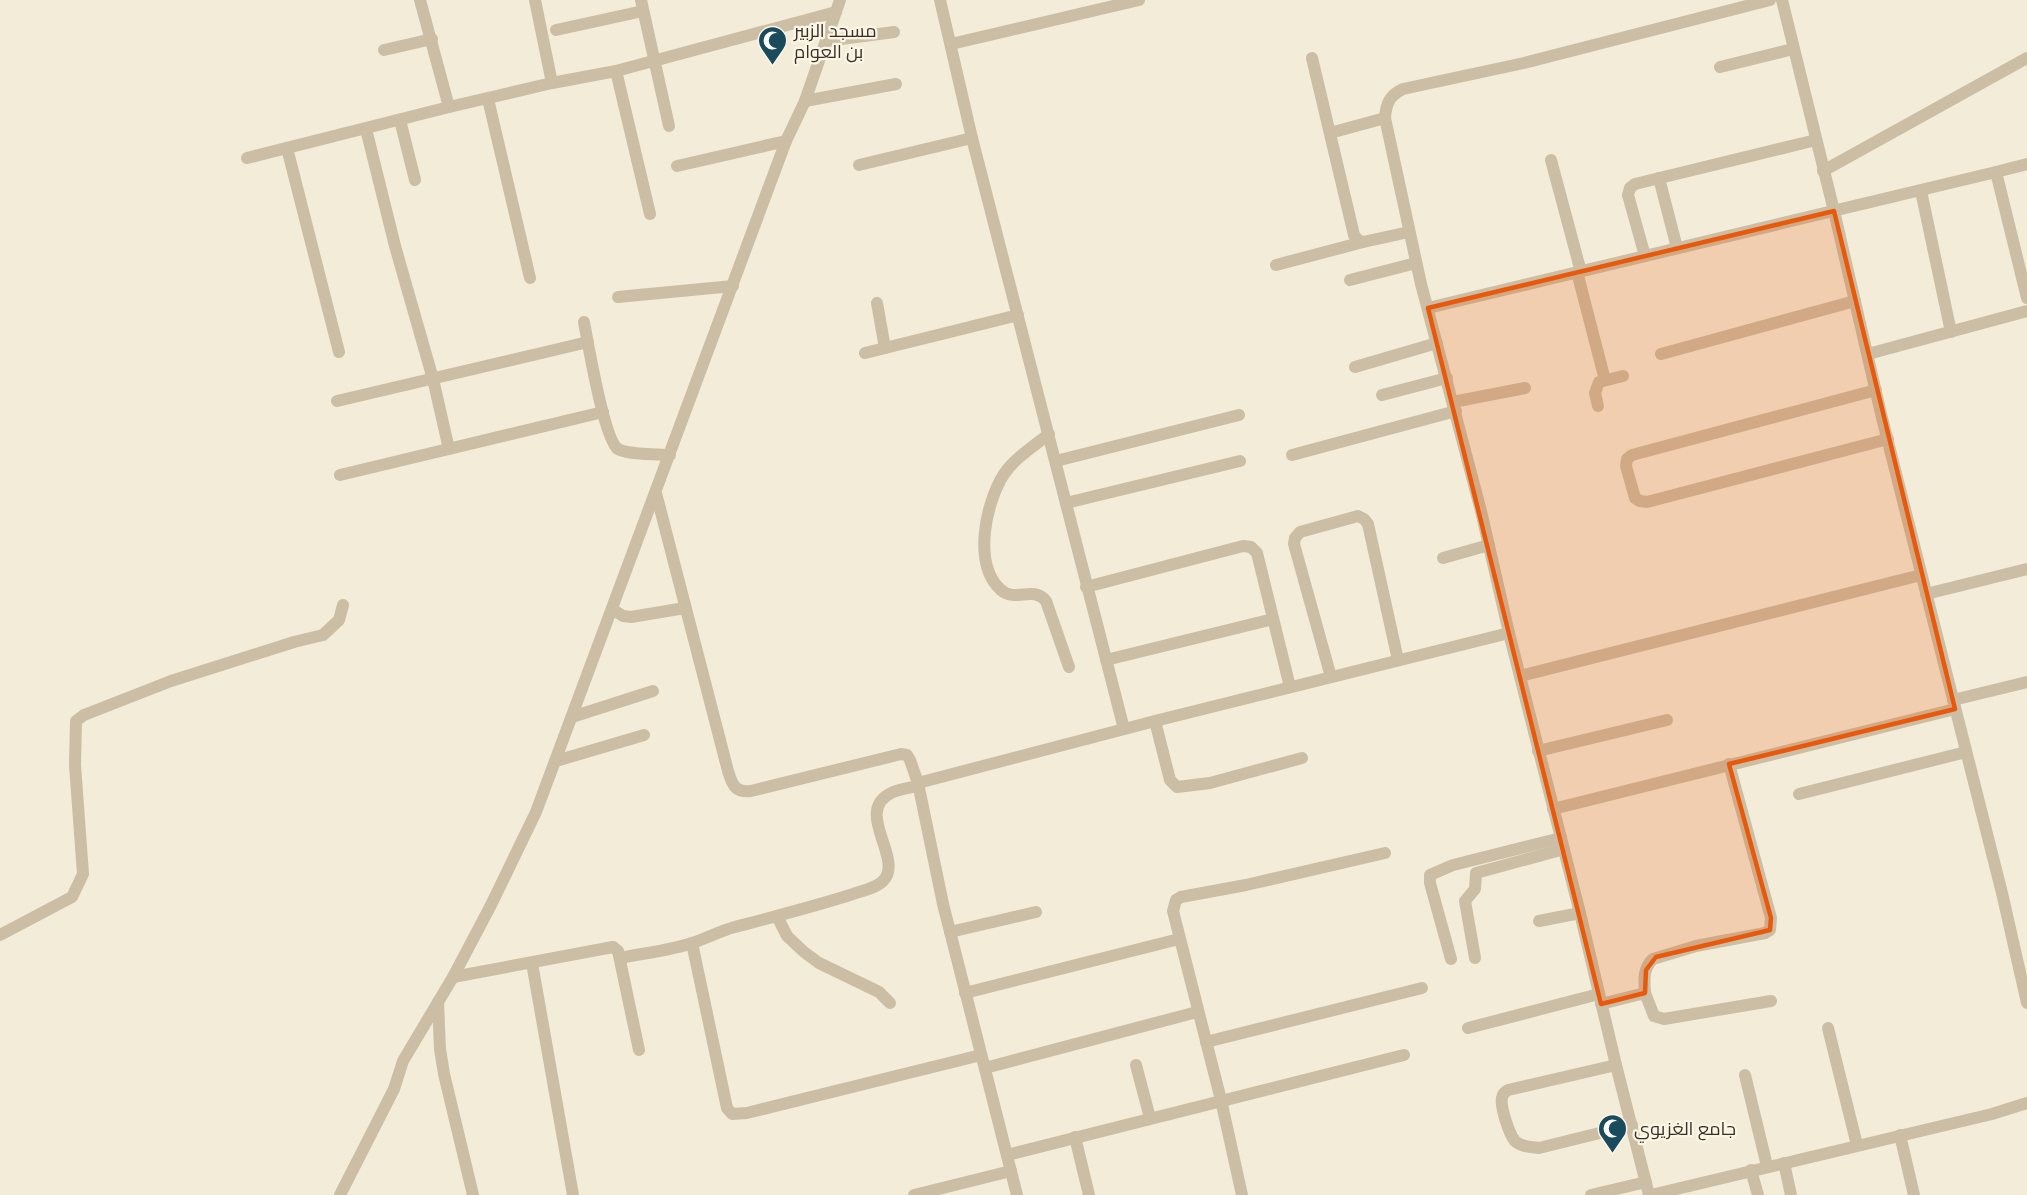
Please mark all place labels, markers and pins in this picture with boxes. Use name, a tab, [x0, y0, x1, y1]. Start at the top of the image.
place label: مسجد الزبير بن العوام	[793, 19, 876, 64]
mosque icon: مسجد الزبير بن العوام	[757, 24, 789, 66]
mosque icon: جامع الغزيوي	[1597, 1112, 1629, 1154]
place label: جامع الغزيوي	[1634, 1117, 1736, 1143]

